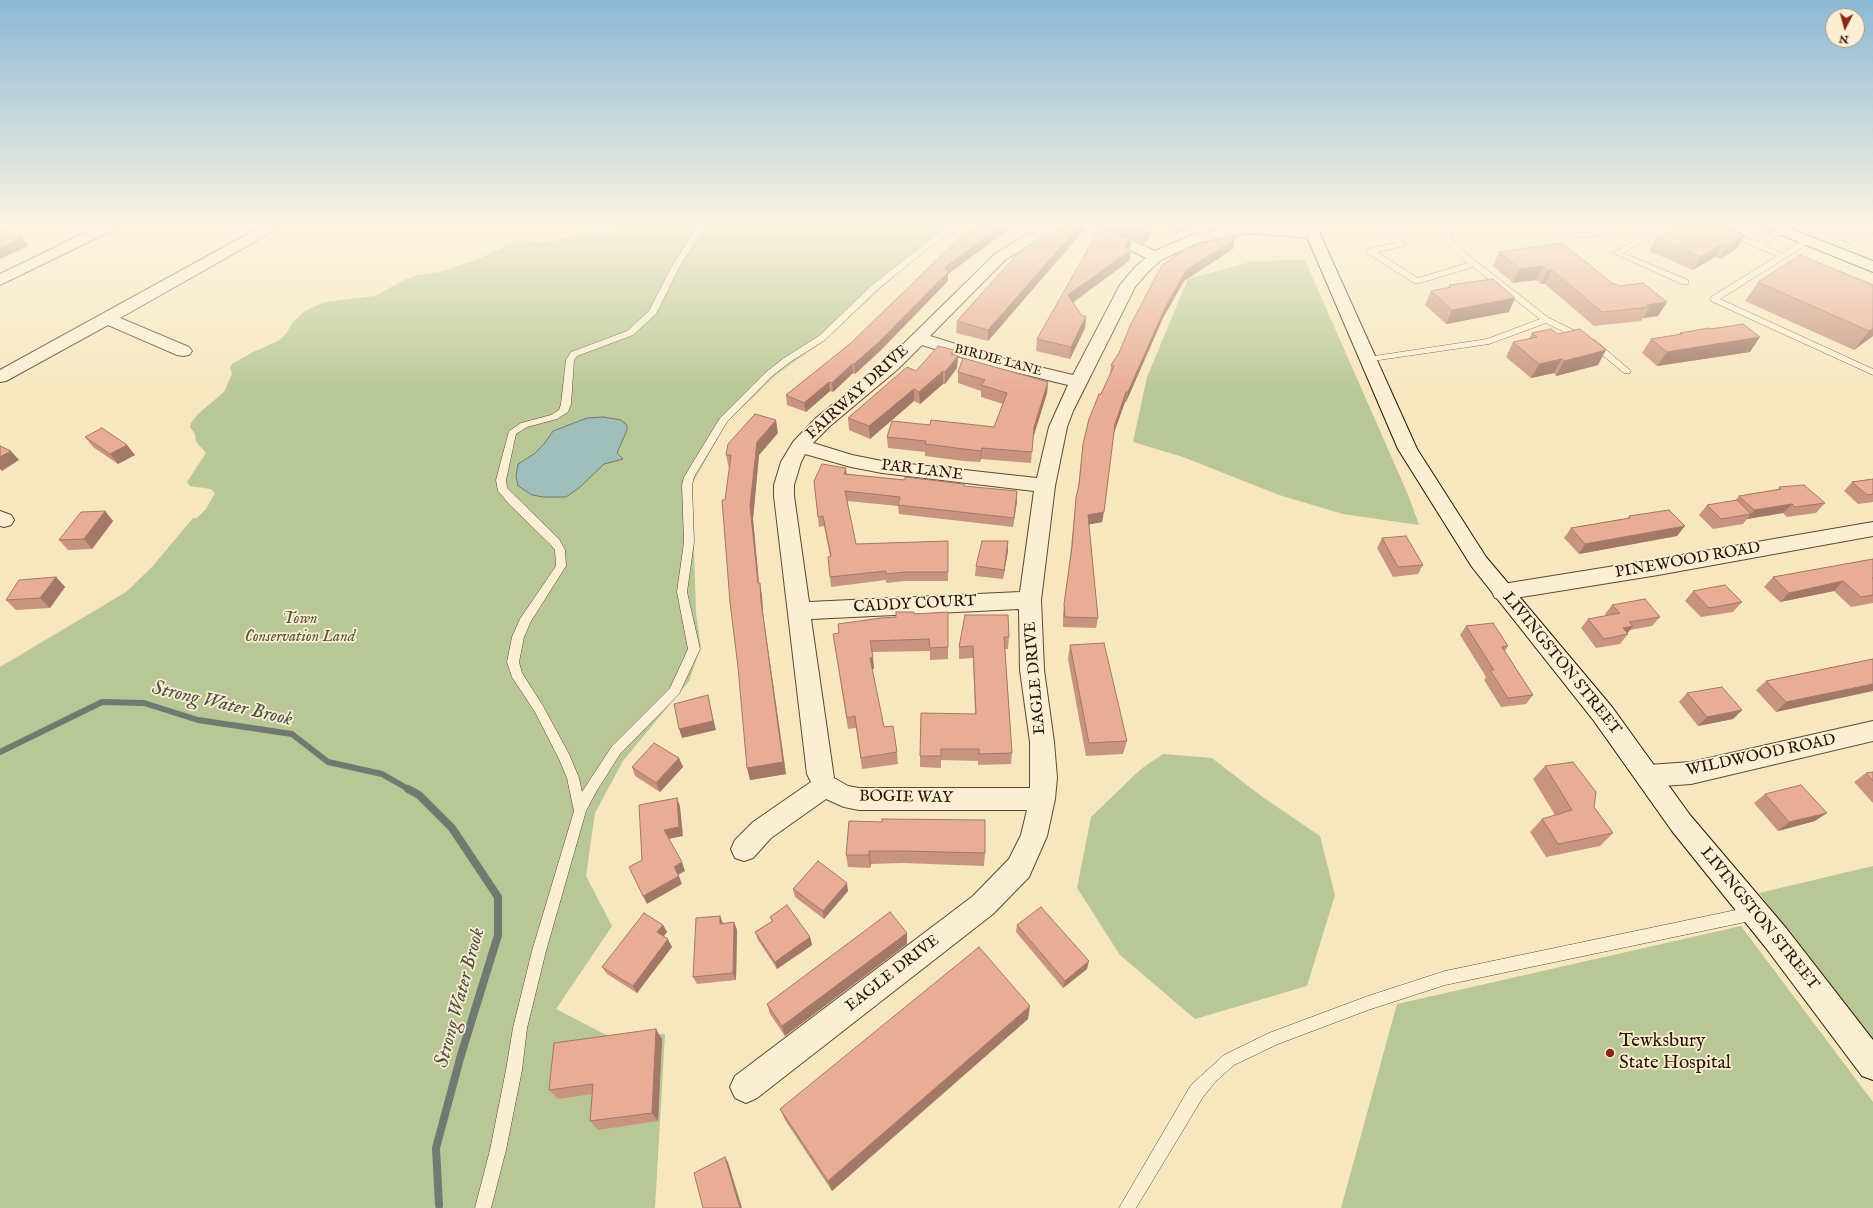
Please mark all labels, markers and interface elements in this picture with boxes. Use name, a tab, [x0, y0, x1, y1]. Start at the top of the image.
north arrow	[1825, 8, 1865, 48]
text: N	[1838, 31, 1849, 46]
street label: FAIRWAY DRIVE	[803, 342, 913, 444]
street label: BIRDIE LANE	[953, 342, 1043, 380]
street label: PAR LANE	[880, 456, 964, 486]
street label: PINEWOOD ROAD	[1614, 539, 1762, 583]
street label: LIVINGSTON STREET	[1498, 589, 1624, 739]
street label: CADDY COURT	[853, 592, 977, 618]
park label: Town Conservation Land	[245, 610, 355, 648]
street label: EAGLE DRIVE	[1021, 621, 1051, 735]
water label: Strong Water Brook	[149, 677, 295, 733]
street label: WILDWOOD ROAD	[1684, 731, 1838, 781]
street label: BOGIE WAY	[859, 788, 953, 808]
street label: LIVINGSTON STREET	[1696, 844, 1822, 994]
water label: Strong Water Brook	[431, 925, 491, 1071]
street label: EAGLE DRIVE	[842, 931, 944, 1017]
place label: Tewksbury State Hospital	[1619, 1031, 1731, 1075]
marker: Tewksbury State Hospital	[1604, 1047, 1616, 1059]

